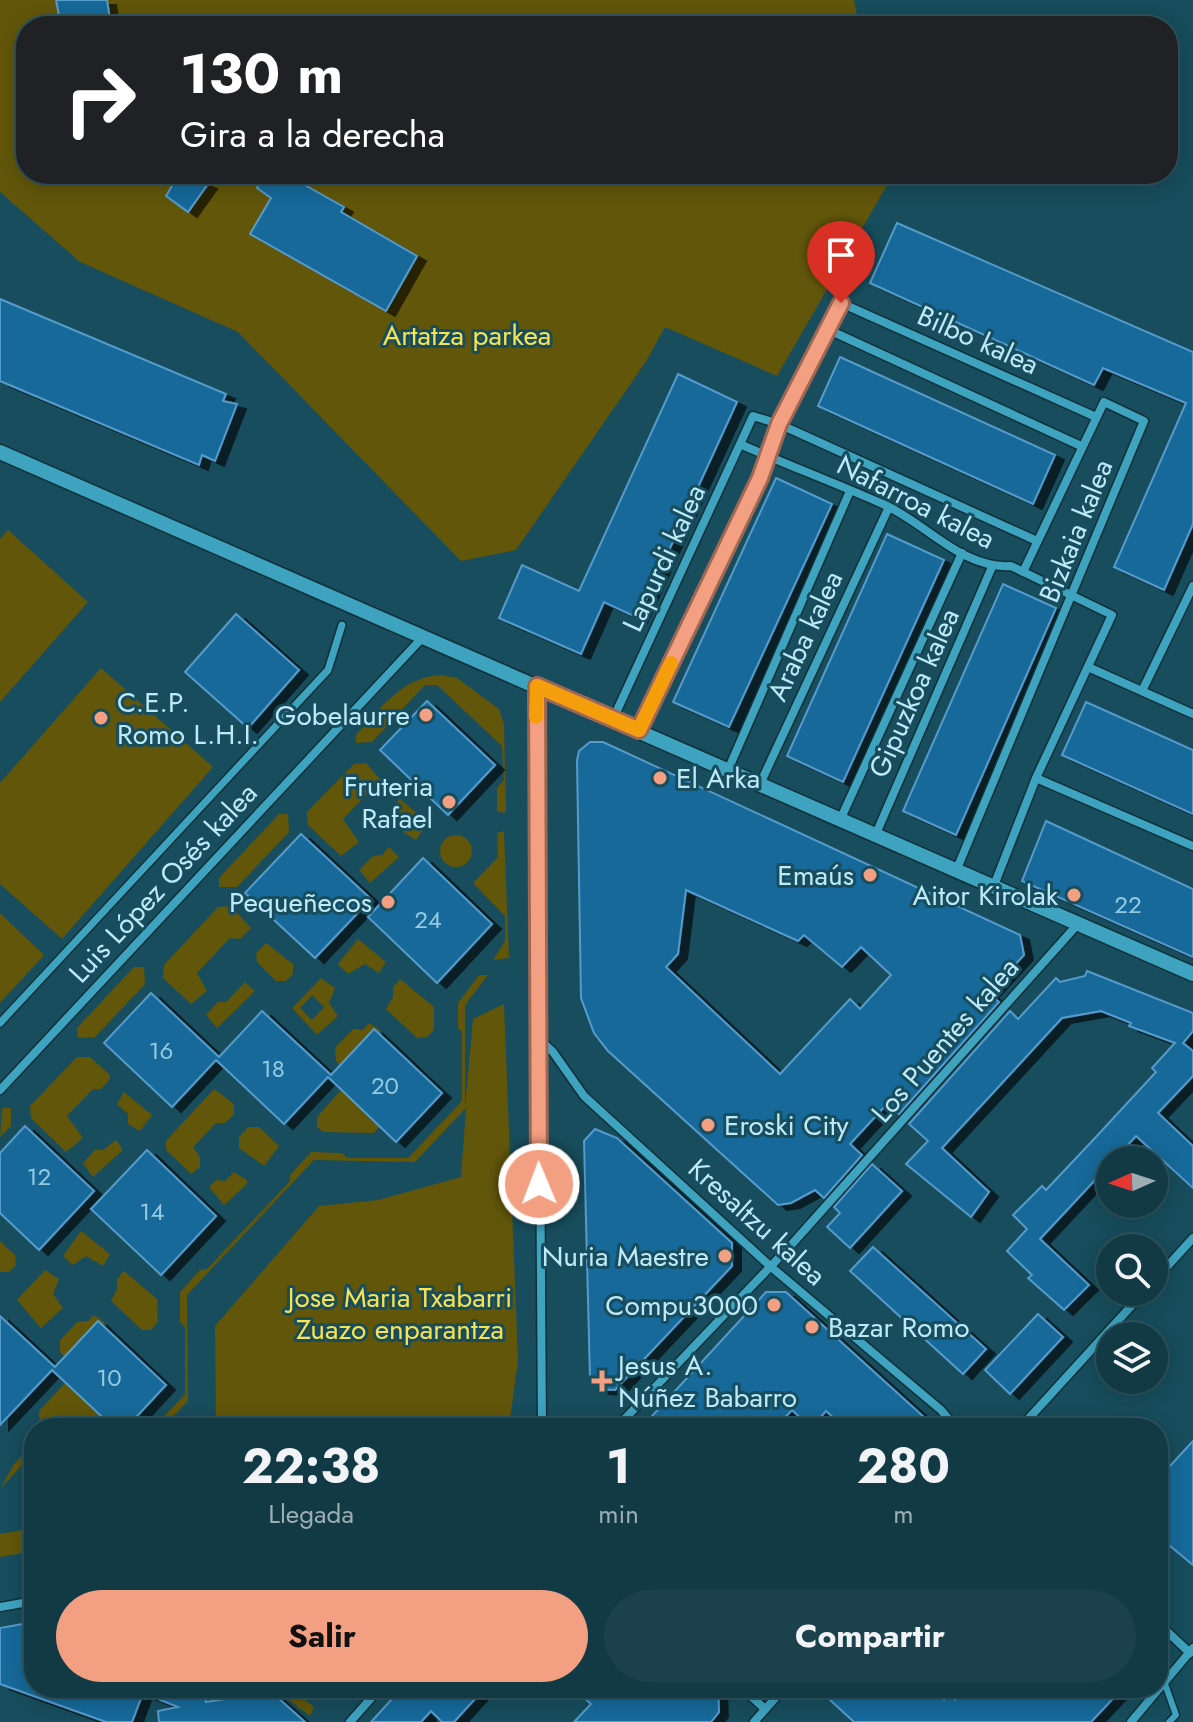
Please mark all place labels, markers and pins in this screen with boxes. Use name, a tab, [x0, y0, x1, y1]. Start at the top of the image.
pin	[807, 221, 875, 303]
place label: C.E.P. Romo L.H.I.	[117, 682, 259, 755]
place label: Gobelaurre	[275, 695, 410, 736]
marker: Gobelaurre	[417, 706, 435, 724]
marker: C.E.P. Romo L.H.I.	[92, 709, 110, 727]
place label: El Arka	[676, 758, 760, 799]
place label: Fruteria Rafael	[344, 766, 433, 839]
marker: El Arka	[651, 769, 669, 787]
marker: Fruteria Rafael	[440, 793, 458, 811]
place label: Emaús	[777, 855, 854, 896]
marker: Emaús	[861, 866, 879, 884]
place label: Aitor Kirolak	[912, 875, 1059, 916]
place label: Pequeñecos	[229, 882, 372, 923]
marker: Aitor Kirolak	[1065, 886, 1083, 904]
marker: Pequeñecos	[379, 893, 397, 911]
place label: Eroski City	[724, 1105, 849, 1146]
marker: Eroski City	[699, 1116, 717, 1134]
place label: Nuria Maestre	[542, 1236, 709, 1277]
marker: Nuria Maestre	[716, 1247, 734, 1265]
place label: Compu3000	[605, 1285, 758, 1326]
marker: Compu3000	[765, 1296, 783, 1314]
place label: Bazar Romo	[828, 1307, 970, 1348]
marker: Bazar Romo	[803, 1318, 821, 1336]
place label: Jesus A. Núñez Babarro	[614, 1345, 797, 1418]
marker: Jesus A. Núñez Babarro	[593, 1372, 611, 1390]

